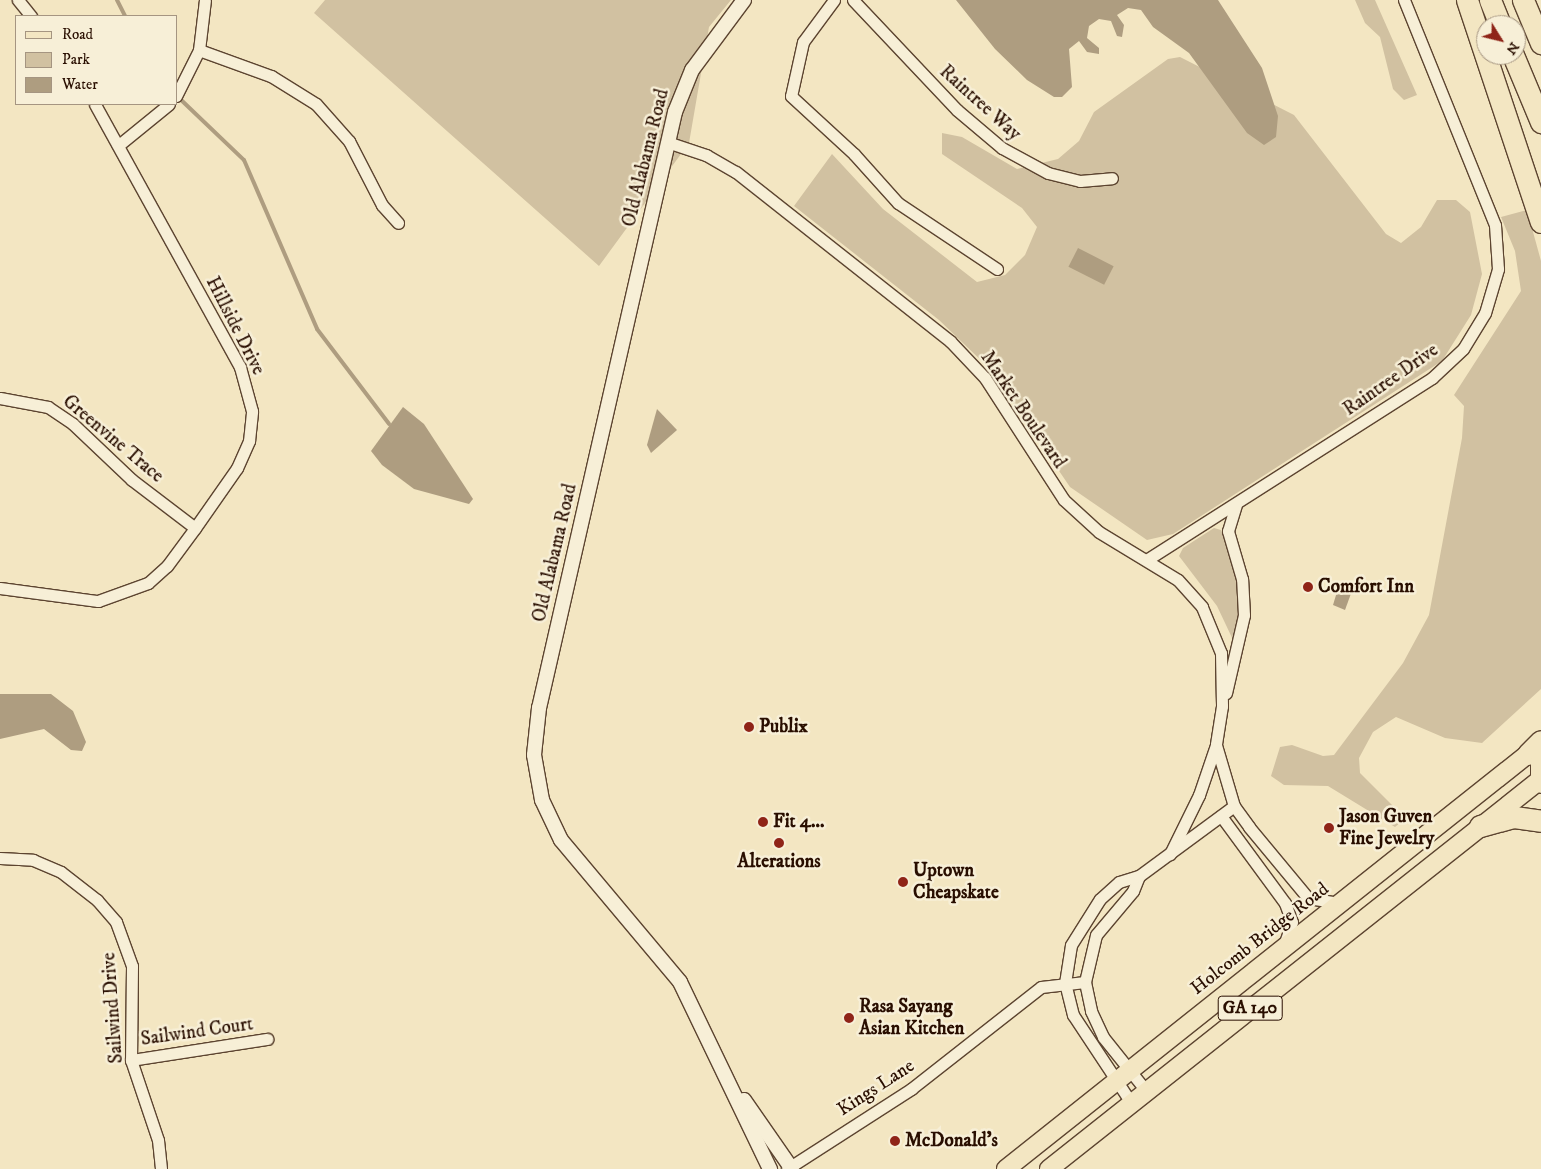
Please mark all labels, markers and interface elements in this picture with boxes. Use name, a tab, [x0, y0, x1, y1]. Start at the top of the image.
legend	[15, 15, 178, 105]
north arrow	[1476, 15, 1526, 65]
text: Road	[62, 25, 93, 44]
text: N	[1502, 38, 1523, 58]
text: Park	[62, 50, 90, 69]
street label: Raintree Way	[935, 61, 1025, 145]
text: Water	[62, 75, 98, 94]
street label: Old Alabama Road	[618, 87, 674, 229]
street label: Hillside Drive	[201, 273, 269, 379]
street label: Raintree Drive	[1339, 339, 1443, 421]
street label: Market Boulevard	[975, 347, 1071, 473]
street label: Greenvine Trace	[58, 390, 168, 488]
street label: Old Alabama Road	[528, 482, 582, 624]
place label: Comfort Inn	[1318, 576, 1414, 598]
marker: Comfort Inn	[1302, 581, 1314, 593]
place label: Publix	[759, 716, 808, 738]
marker: Publix	[743, 721, 755, 733]
place label: Jason Guven Fine Jewelry	[1339, 806, 1434, 850]
place label: Fit 4...	[773, 811, 825, 833]
marker: Fit 4...	[757, 816, 769, 828]
marker: Jason Guven Fine Jewelry	[1323, 822, 1335, 834]
marker: Alterations	[773, 837, 785, 849]
place label: Alterations	[737, 851, 821, 873]
place label: Uptown Cheapskate	[913, 860, 999, 904]
marker: Uptown Cheapskate	[897, 876, 909, 888]
street label: Holcomb Bridge Road	[1186, 878, 1334, 1000]
street label: Sailwind Drive	[98, 952, 128, 1064]
road number: GA 140	[1218, 992, 1282, 1024]
place label: Rasa Sayang Asian Kitchen	[859, 996, 965, 1040]
marker: Rasa Sayang Asian Kitchen	[843, 1012, 855, 1024]
street label: Sailwind Court	[139, 1013, 255, 1051]
street label: Kings Lane	[833, 1055, 919, 1121]
place label: McDonald's	[905, 1130, 998, 1152]
marker: McDonald's	[889, 1135, 901, 1147]

